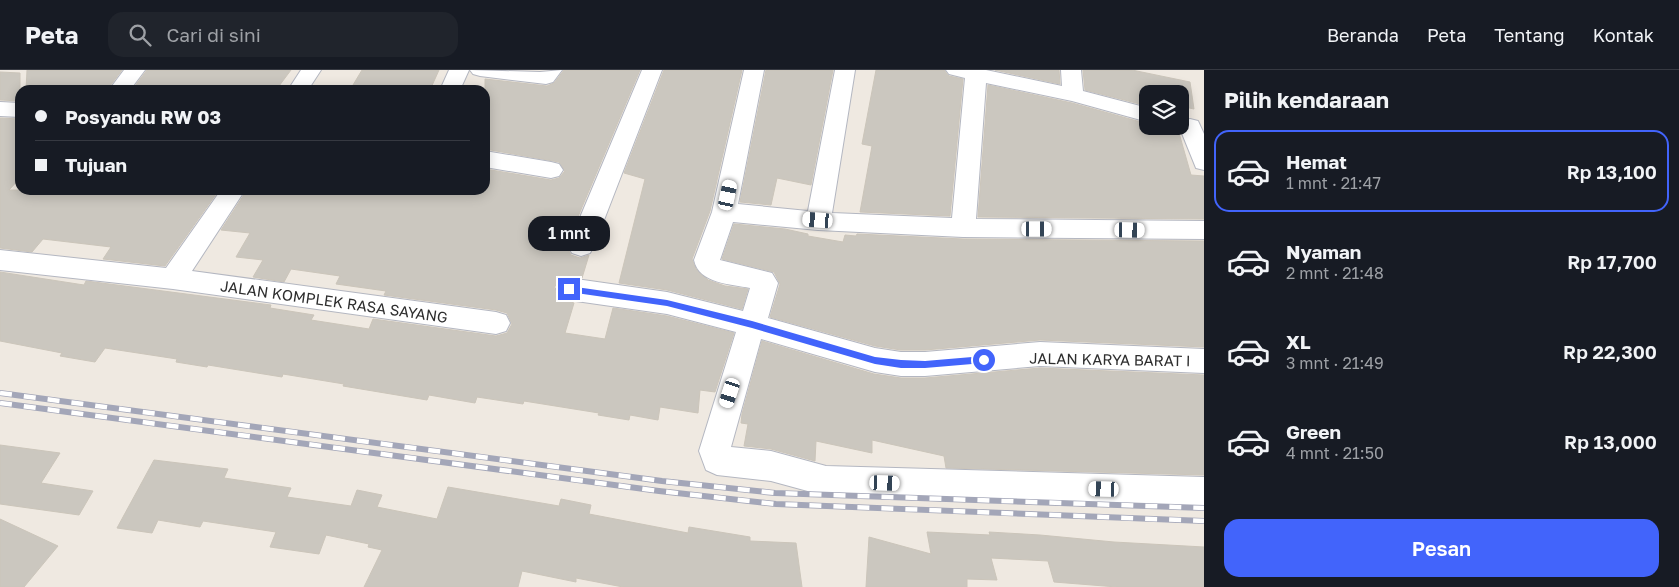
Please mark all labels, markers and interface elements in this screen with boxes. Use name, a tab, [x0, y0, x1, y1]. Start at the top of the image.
search box	[108, 12, 458, 57]
text: Peta	[25, 20, 78, 49]
icon: search	[126, 21, 154, 49]
text: Cari di sini	[166, 23, 261, 46]
text: Beranda	[1327, 24, 1399, 46]
text: Peta	[1427, 24, 1466, 46]
text: Tentang	[1494, 24, 1565, 46]
text: Kontak	[1593, 24, 1654, 46]
map controls	[1139, 85, 1189, 135]
button: layers	[1139, 85, 1189, 135]
text: Pilih kendaraan	[1224, 86, 1389, 113]
text: Posyandu RW 03	[65, 105, 221, 128]
icon: car	[1226, 149, 1271, 194]
text: Hemat	[1286, 150, 1347, 173]
text: Tujuan	[65, 153, 127, 176]
text: Rp 13,100	[1567, 160, 1657, 183]
text: 1 mnt · 21:47	[1286, 173, 1381, 193]
car	[717, 179, 738, 211]
car	[802, 211, 833, 229]
callout: 1 mnt	[528, 216, 610, 252]
car	[1022, 222, 1052, 237]
car	[1114, 222, 1145, 238]
text: 1 mnt	[548, 223, 590, 243]
icon: car	[1226, 239, 1271, 284]
text: Nyaman	[1286, 240, 1361, 263]
text: Rp 17,700	[1567, 250, 1657, 273]
text: 2 mnt · 21:48	[1286, 263, 1384, 283]
street label: JALAN KOMPLEK RASA SAYANG	[219, 276, 449, 326]
route end	[558, 278, 580, 300]
icon: car	[1226, 329, 1271, 374]
text: XL	[1286, 330, 1311, 353]
text: Rp 22,300	[1563, 340, 1657, 363]
route start	[973, 349, 995, 371]
street label: JALAN KARYA BARAT I	[1029, 349, 1191, 369]
text: 3 mnt · 21:49	[1286, 353, 1384, 373]
car	[718, 376, 741, 410]
icon: car	[1226, 419, 1271, 464]
text: Green	[1286, 420, 1341, 443]
text: Rp 13,000	[1564, 430, 1657, 453]
text: 4 mnt · 21:50	[1286, 443, 1384, 463]
car	[869, 475, 900, 491]
car	[1088, 481, 1119, 497]
button: Pesan	[1224, 519, 1659, 577]

